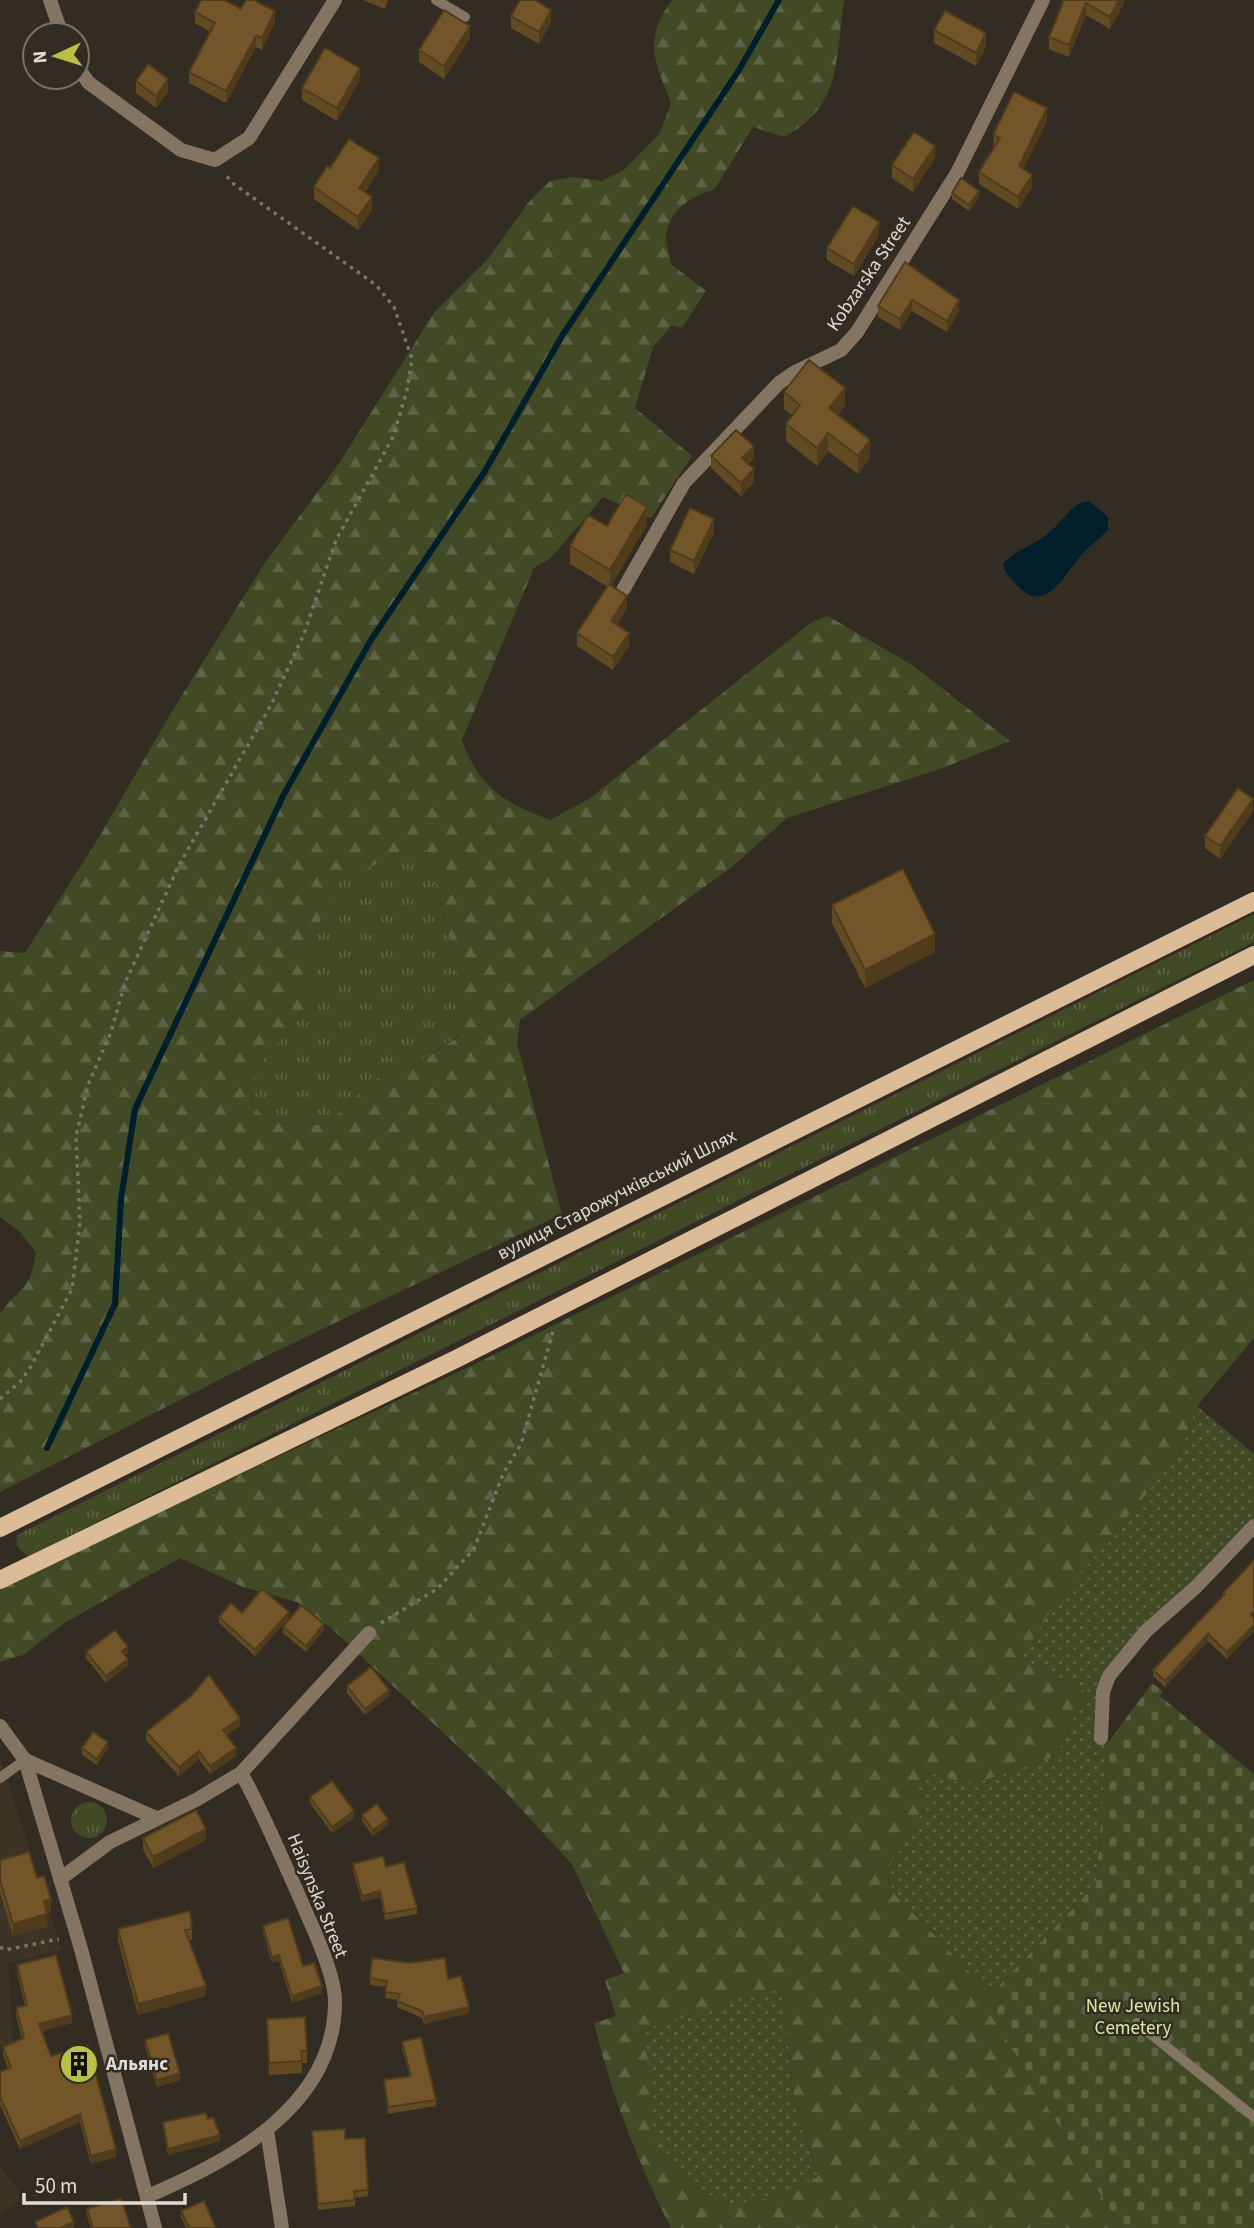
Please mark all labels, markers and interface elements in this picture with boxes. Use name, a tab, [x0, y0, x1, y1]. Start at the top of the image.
north arrow	[21, 21, 91, 91]
text: N	[27, 50, 54, 64]
street label: Kobzarska Street	[820, 211, 918, 337]
street label: вулиця Старожучківський Шлях	[493, 1123, 742, 1267]
street label: Haisynska Street	[280, 1830, 354, 1963]
park label: New Jewish Cemetery	[1086, 1993, 1180, 2042]
building icon: Альянс	[58, 2043, 100, 2085]
place label: Альянс	[105, 2051, 168, 2078]
scale bar	[24, 2162, 186, 2206]
text: 50 m	[35, 2171, 77, 2201]

